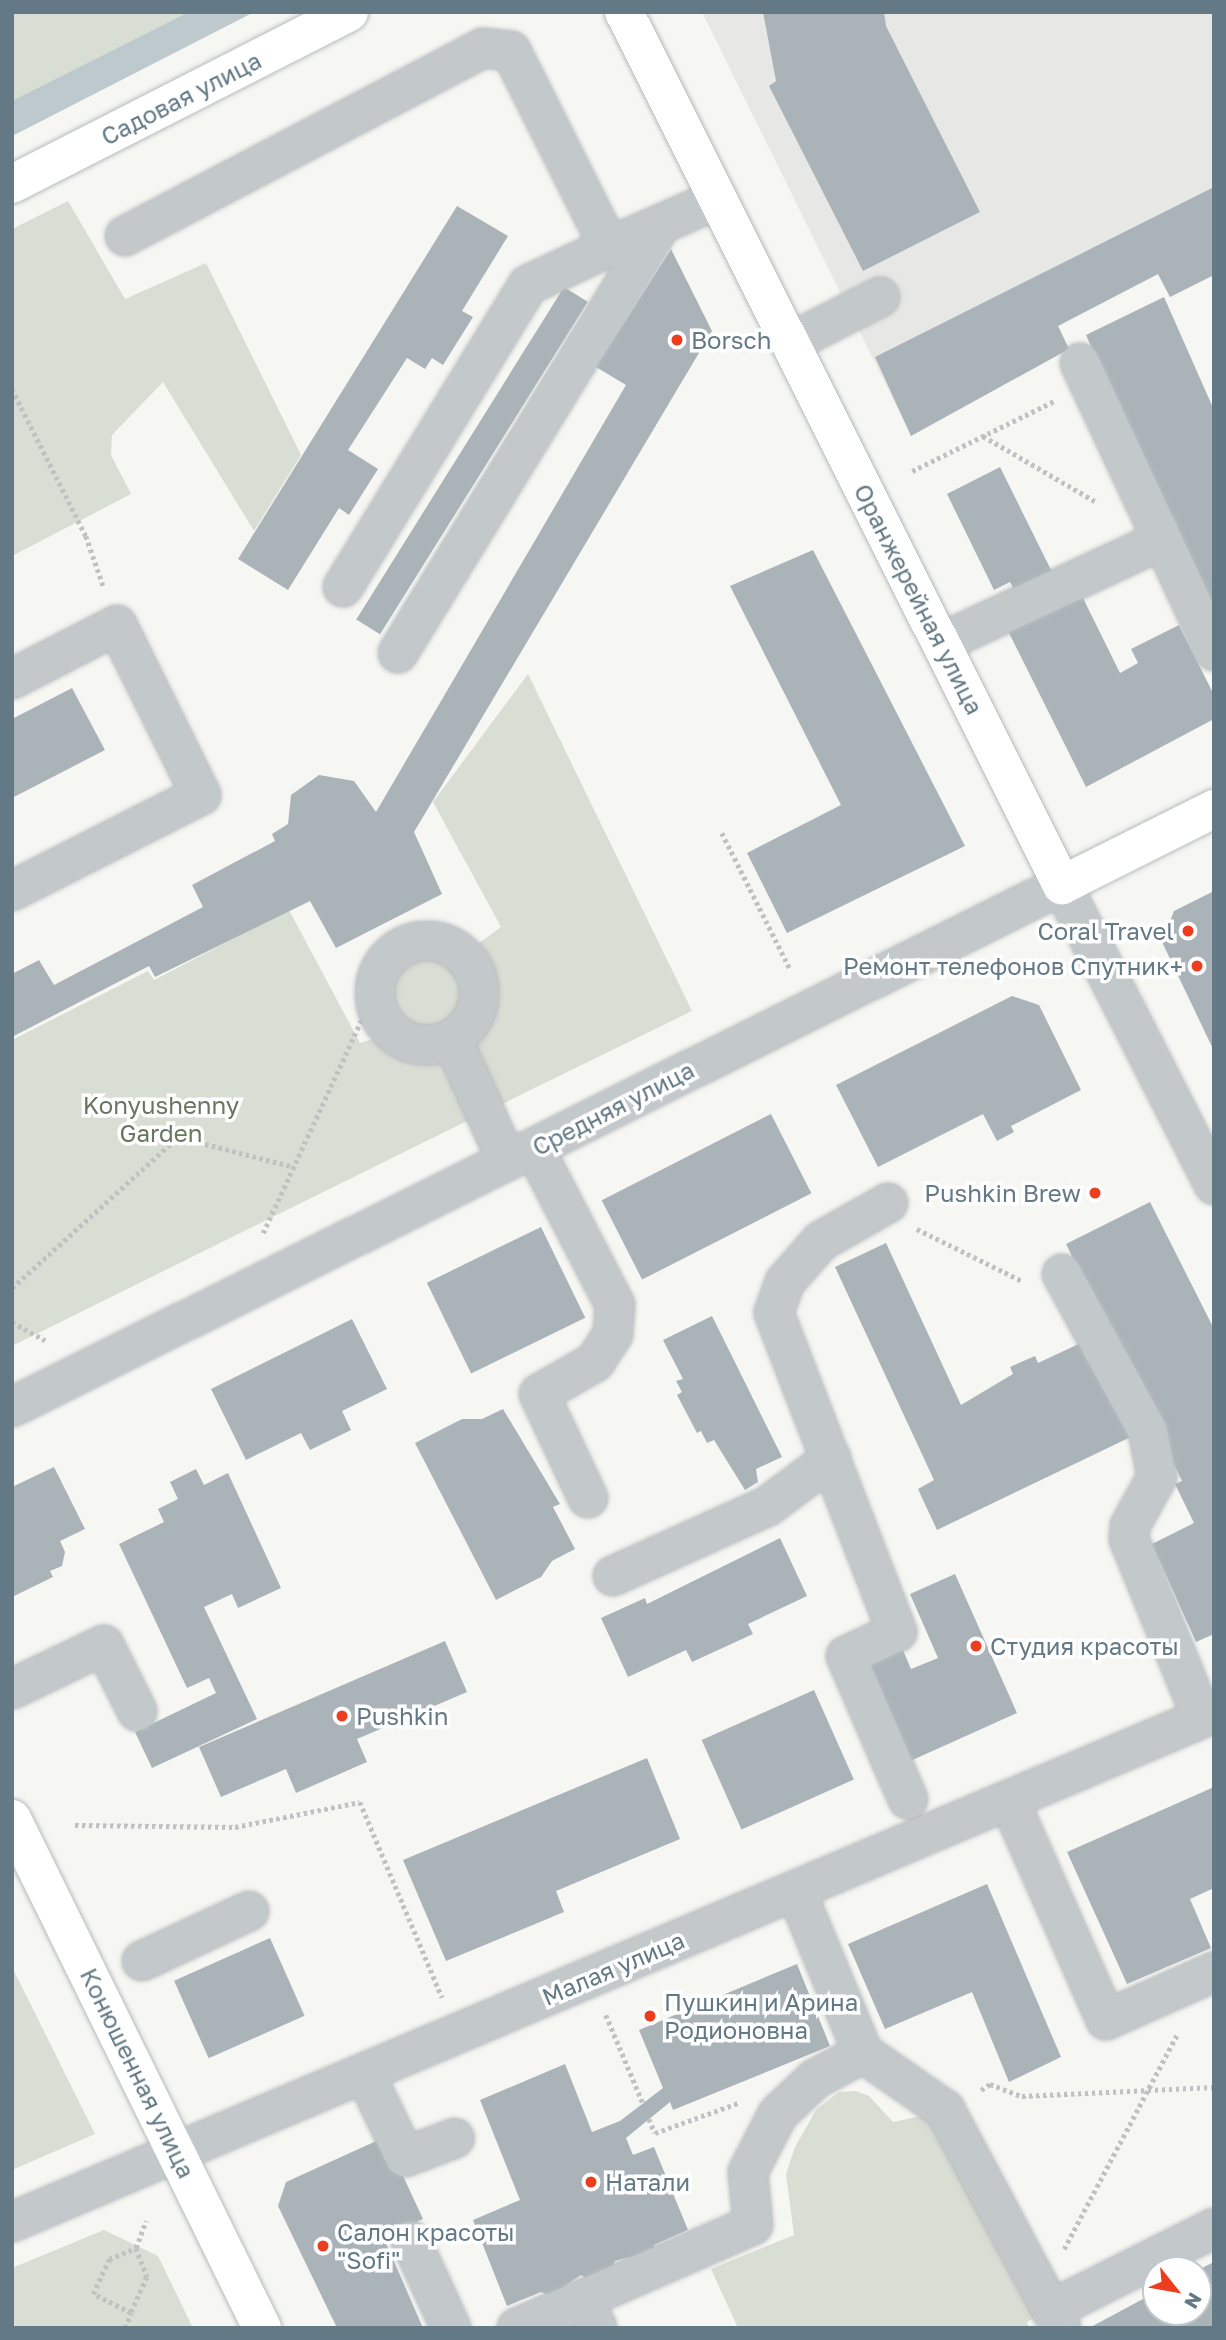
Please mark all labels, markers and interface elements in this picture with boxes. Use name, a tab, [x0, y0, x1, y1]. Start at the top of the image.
street label: Садовая улица	[96, 45, 266, 151]
place label: Borsch	[691, 326, 771, 354]
marker: Borsch	[669, 332, 685, 348]
street label: Оранжерейная улица	[848, 479, 990, 719]
place label: Coral Travel	[1037, 917, 1174, 945]
marker: Coral Travel	[1180, 923, 1196, 939]
place label: Ремонт телефонов Спутник+	[843, 952, 1183, 980]
marker: Ремонт телефонов Спутник+	[1189, 958, 1205, 974]
street label: Средняя улица	[527, 1055, 699, 1161]
park label: Konyushenny Garden	[83, 1091, 239, 1147]
place label: Pushkin Brew	[924, 1179, 1081, 1207]
marker: Pushkin Brew	[1087, 1185, 1103, 1201]
place label: Студия красоты	[990, 1632, 1179, 1660]
marker: Студия красоты	[968, 1638, 984, 1654]
place label: Pushkin	[356, 1702, 448, 1730]
marker: Pushkin	[334, 1708, 350, 1724]
street label: Малая улица	[538, 1925, 688, 2011]
street label: Конюшенная улица	[75, 1963, 201, 2183]
place label: Пушкин и Арина Родионовна	[664, 1988, 858, 2044]
marker: Пушкин и Арина Родионовна	[642, 2008, 658, 2024]
place label: Натали	[605, 2168, 690, 2196]
marker: Натали	[583, 2174, 599, 2190]
place label: Салон красоты "Sofi"	[337, 2218, 515, 2274]
marker: Салон красоты "Sofi"	[315, 2238, 331, 2254]
north arrow	[1142, 2256, 1212, 2326]
text: N	[1180, 2289, 1207, 2313]

